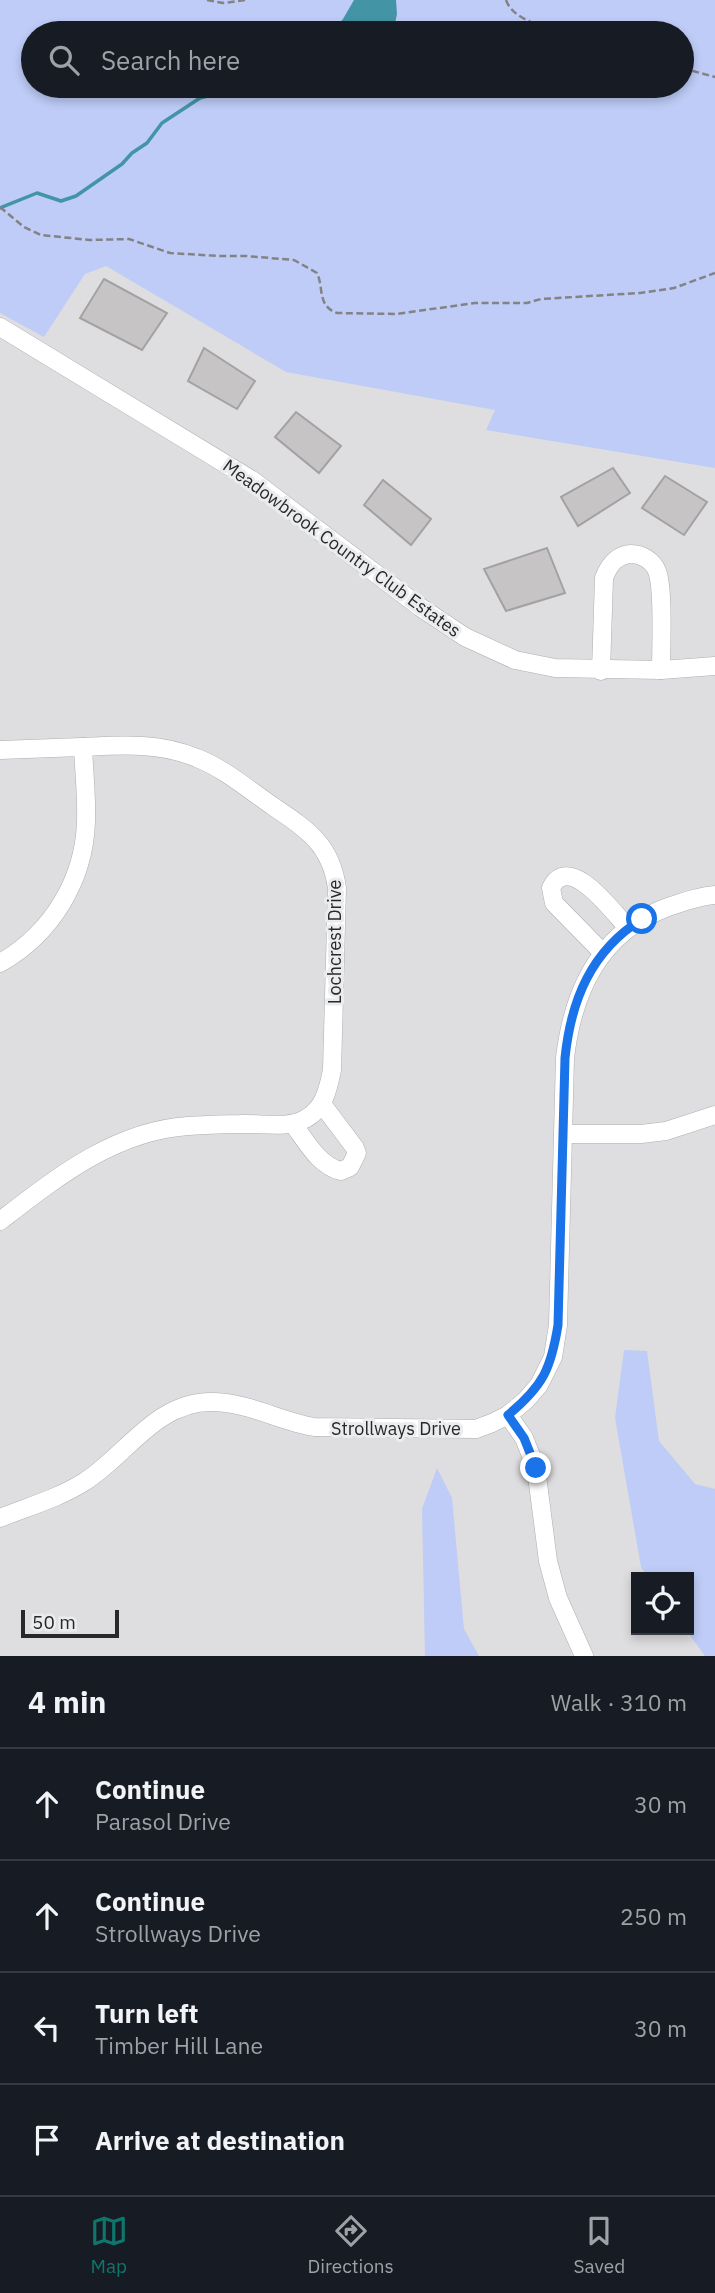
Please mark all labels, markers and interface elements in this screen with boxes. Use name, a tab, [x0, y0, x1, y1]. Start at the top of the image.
search box	[21, 21, 694, 98]
icon: search	[45, 41, 83, 79]
text: Search here	[101, 43, 240, 77]
street label: Meadowbrook Country Club Estates	[219, 454, 465, 642]
street label: Lochcrest Drive	[323, 880, 346, 1004]
route start	[626, 903, 657, 934]
street label: Strollways Drive	[331, 1417, 461, 1440]
route end	[520, 1452, 551, 1483]
map controls	[631, 1572, 694, 1635]
button: locate	[631, 1572, 694, 1635]
scale bar	[21, 1607, 119, 1639]
text: 50 m	[32, 1610, 76, 1634]
text: 4 min	[28, 1682, 106, 1721]
text: Walk · 310 m	[551, 1687, 687, 1717]
text: Continue	[95, 1772, 205, 1806]
icon: ahead	[28, 1785, 66, 1823]
text: 30 m	[634, 1789, 687, 1819]
text: Parasol Drive	[95, 1806, 231, 1836]
text: Continue	[95, 1884, 205, 1918]
icon: ahead	[28, 1897, 66, 1935]
text: 250 m	[620, 1901, 687, 1931]
text: Strollways Drive	[95, 1918, 261, 1948]
text: Turn left	[95, 1996, 198, 2030]
icon: left	[28, 2009, 66, 2047]
text: 30 m	[634, 2013, 687, 2043]
text: Timber Hill Lane	[95, 2030, 263, 2060]
icon: arrive	[28, 2121, 66, 2159]
text: Arrive at destination	[95, 2123, 345, 2157]
tab: Map	[90, 2212, 128, 2278]
tab: Directions	[307, 2212, 394, 2278]
tab: Saved	[574, 2212, 625, 2278]

